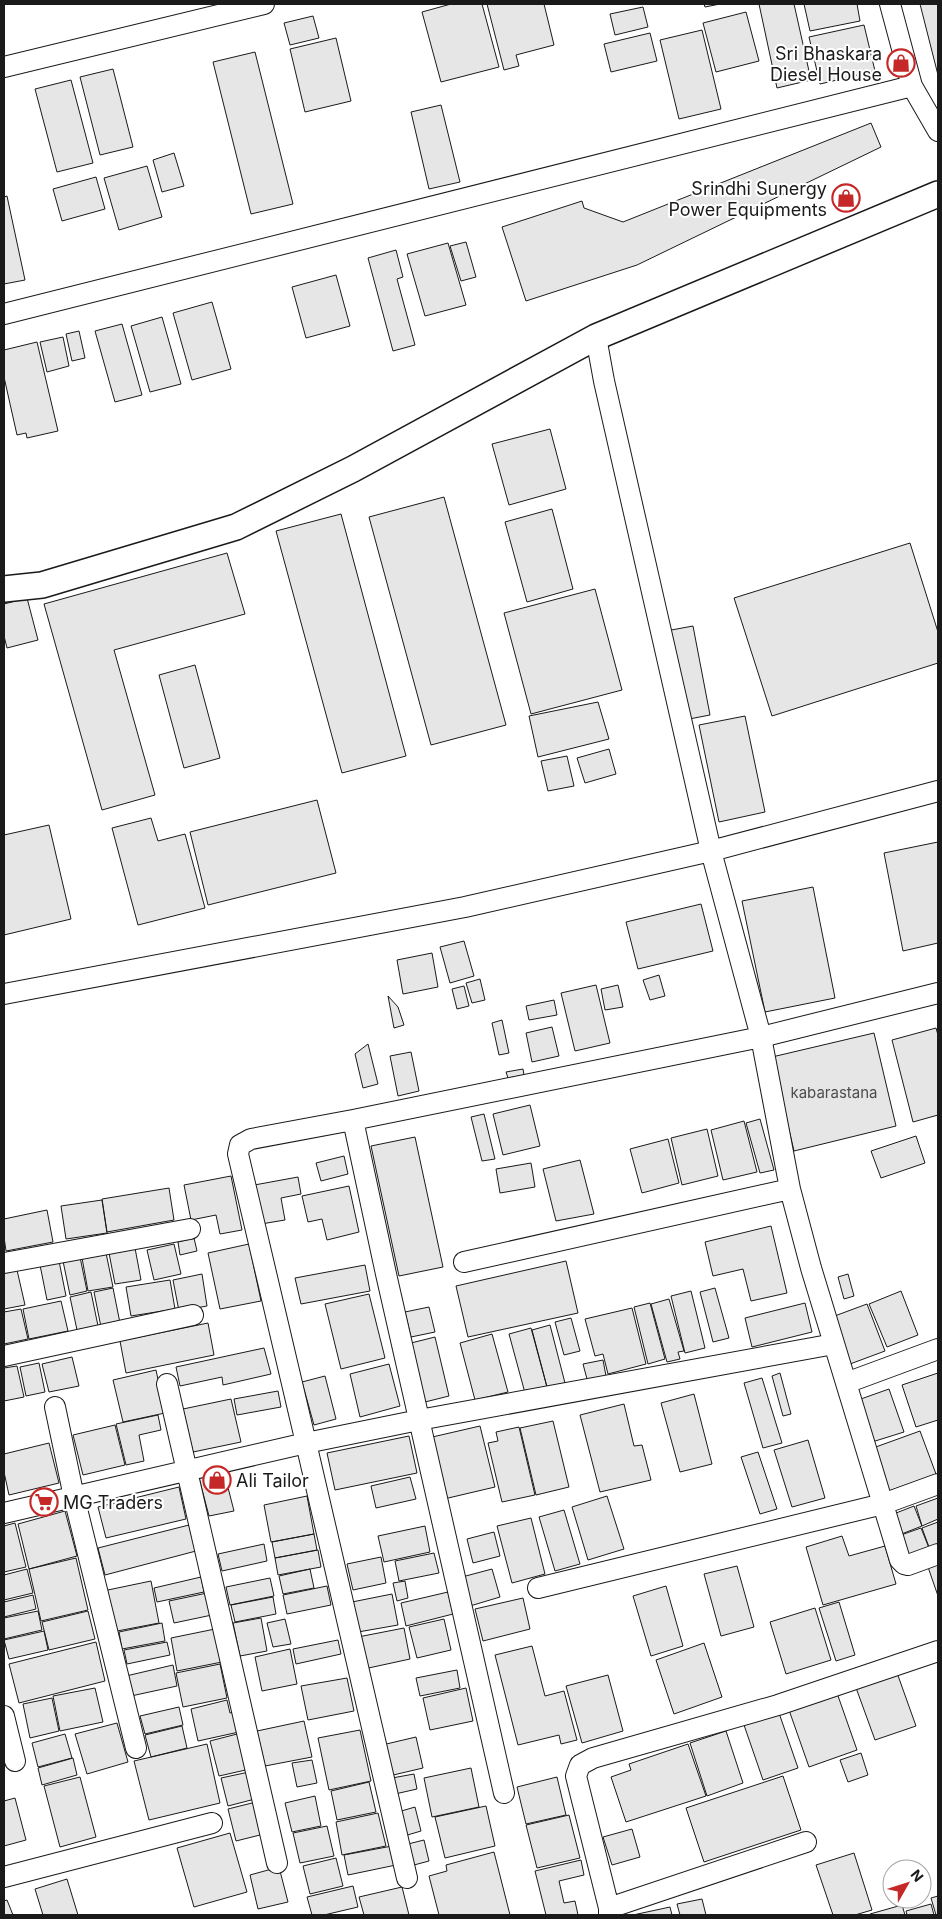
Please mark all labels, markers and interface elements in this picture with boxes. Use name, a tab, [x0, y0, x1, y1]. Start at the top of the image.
place label: Sri Bhaskara Diesel House	[770, 43, 882, 85]
shop icon: Sri Bhaskara Diesel House	[886, 48, 916, 78]
place label: Srindhi Sunergy Power Equipments	[668, 178, 827, 220]
shop icon: Srindhi Sunergy Power Equipments	[831, 183, 861, 213]
house number: kabarastana	[790, 1083, 878, 1102]
shop icon: Ali Tailor	[202, 1465, 232, 1495]
place label: Ali Tailor	[236, 1470, 309, 1491]
supermarket icon: MG Traders	[29, 1487, 59, 1517]
place label: MG Traders	[63, 1492, 163, 1513]
north arrow	[882, 1859, 932, 1909]
text: N	[908, 1866, 927, 1885]

